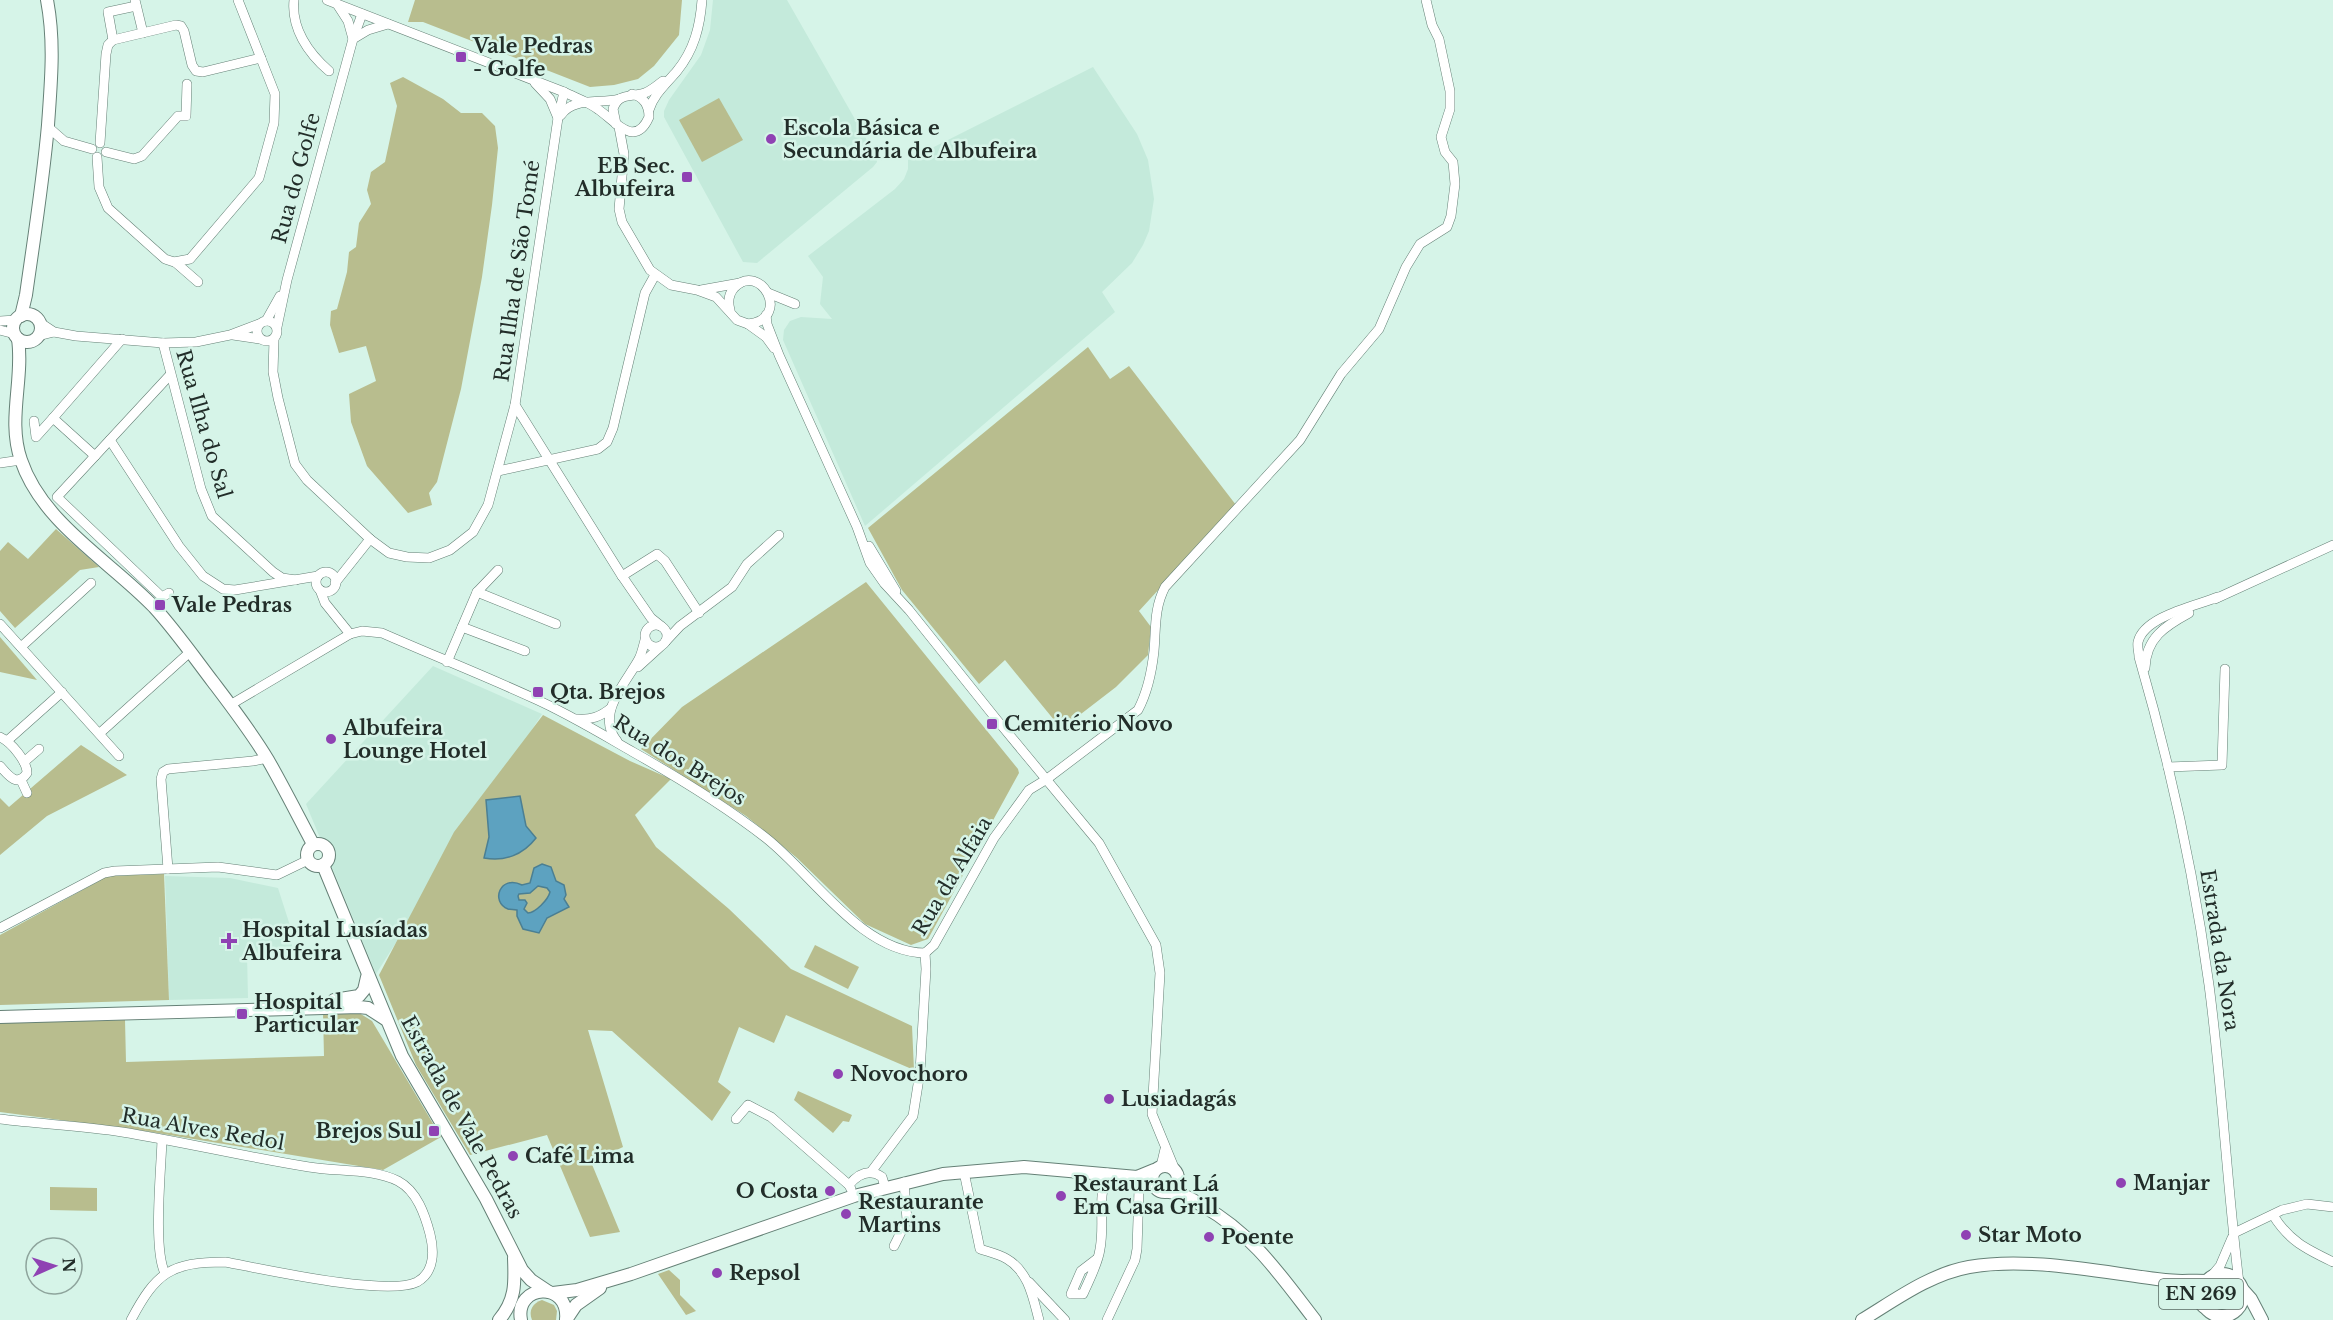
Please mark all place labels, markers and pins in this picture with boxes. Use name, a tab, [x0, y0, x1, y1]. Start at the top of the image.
place label: Vale Pedras - Golfe	[472, 34, 593, 81]
marker: Vale Pedras - Golfe	[454, 50, 468, 64]
place label: Escola Básica e Secundária de Albufeira	[783, 116, 1038, 163]
marker: Escola Básica e Secundária de Albufeira	[764, 132, 778, 146]
place label: EB Sec. Albufeira	[574, 154, 676, 201]
marker: EB Sec. Albufeira	[680, 170, 694, 184]
place label: Vale Pedras	[171, 593, 292, 617]
marker: Vale Pedras	[153, 598, 167, 612]
place label: Qta. Brejos	[550, 680, 665, 704]
marker: Qta. Brejos	[531, 685, 545, 699]
place label: Cemitério Novo	[1004, 712, 1173, 736]
place label: Albufeira Lounge Hotel	[342, 716, 487, 763]
marker: Cemitério Novo	[985, 717, 999, 731]
marker: Albufeira Lounge Hotel	[324, 732, 338, 746]
place label: Hospital Lusíadas Albufeira	[241, 918, 428, 965]
marker: Hospital Lusíadas Albufeira	[220, 932, 238, 950]
place label: Hospital Particular	[254, 990, 358, 1037]
marker: Hospital Particular	[235, 1007, 249, 1021]
place label: Novochoro	[850, 1062, 968, 1086]
marker: Novochoro	[831, 1067, 845, 1081]
place label: Lusiadagás	[1121, 1087, 1237, 1111]
marker: Lusiadagás	[1102, 1092, 1116, 1106]
place label: Brejos Sul	[316, 1119, 422, 1143]
marker: Brejos Sul	[427, 1124, 441, 1138]
place label: Café Lima	[525, 1144, 635, 1168]
marker: Café Lima	[506, 1149, 520, 1163]
place label: Manjar	[2133, 1171, 2210, 1195]
place label: Restaurant Lá Em Casa Grill	[1073, 1172, 1220, 1219]
marker: Manjar	[2114, 1176, 2128, 1190]
place label: O Costa	[736, 1179, 819, 1203]
marker: O Costa	[823, 1184, 837, 1198]
marker: Restaurant Lá Em Casa Grill	[1054, 1189, 1068, 1203]
place label: Restaurante Martins	[858, 1190, 984, 1237]
marker: Restaurante Martins	[839, 1207, 853, 1221]
place label: Star Moto	[1978, 1223, 2082, 1247]
place label: Poente	[1221, 1225, 1294, 1249]
marker: Star Moto	[1959, 1228, 1973, 1242]
marker: Poente	[1202, 1230, 1216, 1244]
place label: Repsol	[729, 1261, 800, 1285]
marker: Repsol	[710, 1266, 724, 1280]

